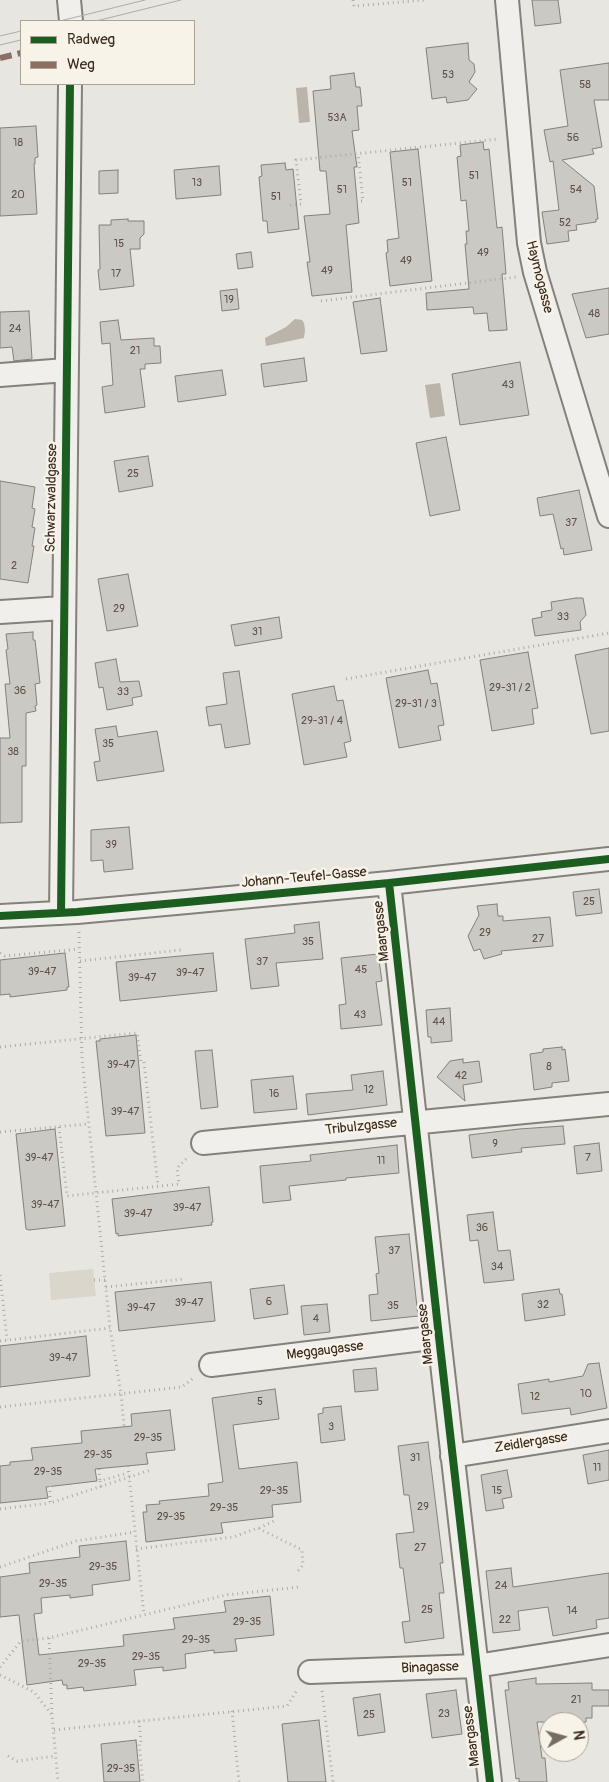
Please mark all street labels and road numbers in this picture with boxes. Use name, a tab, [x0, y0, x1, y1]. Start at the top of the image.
street label: Haymogasse	[522, 239, 556, 315]
street label: Schwarzwaldgasse	[43, 443, 61, 553]
street label: Johann-Teufel-Gasse	[241, 864, 367, 892]
street label: Maargasse	[370, 900, 394, 962]
street label: Tribulzgasse	[324, 1115, 398, 1139]
street label: Maargasse	[414, 1303, 438, 1365]
street label: Meggaugasse	[286, 1338, 364, 1364]
street label: Zeidlergasse	[493, 1429, 569, 1457]
street label: Binagasse	[401, 1659, 459, 1677]
street label: Maargasse	[460, 1705, 484, 1767]

